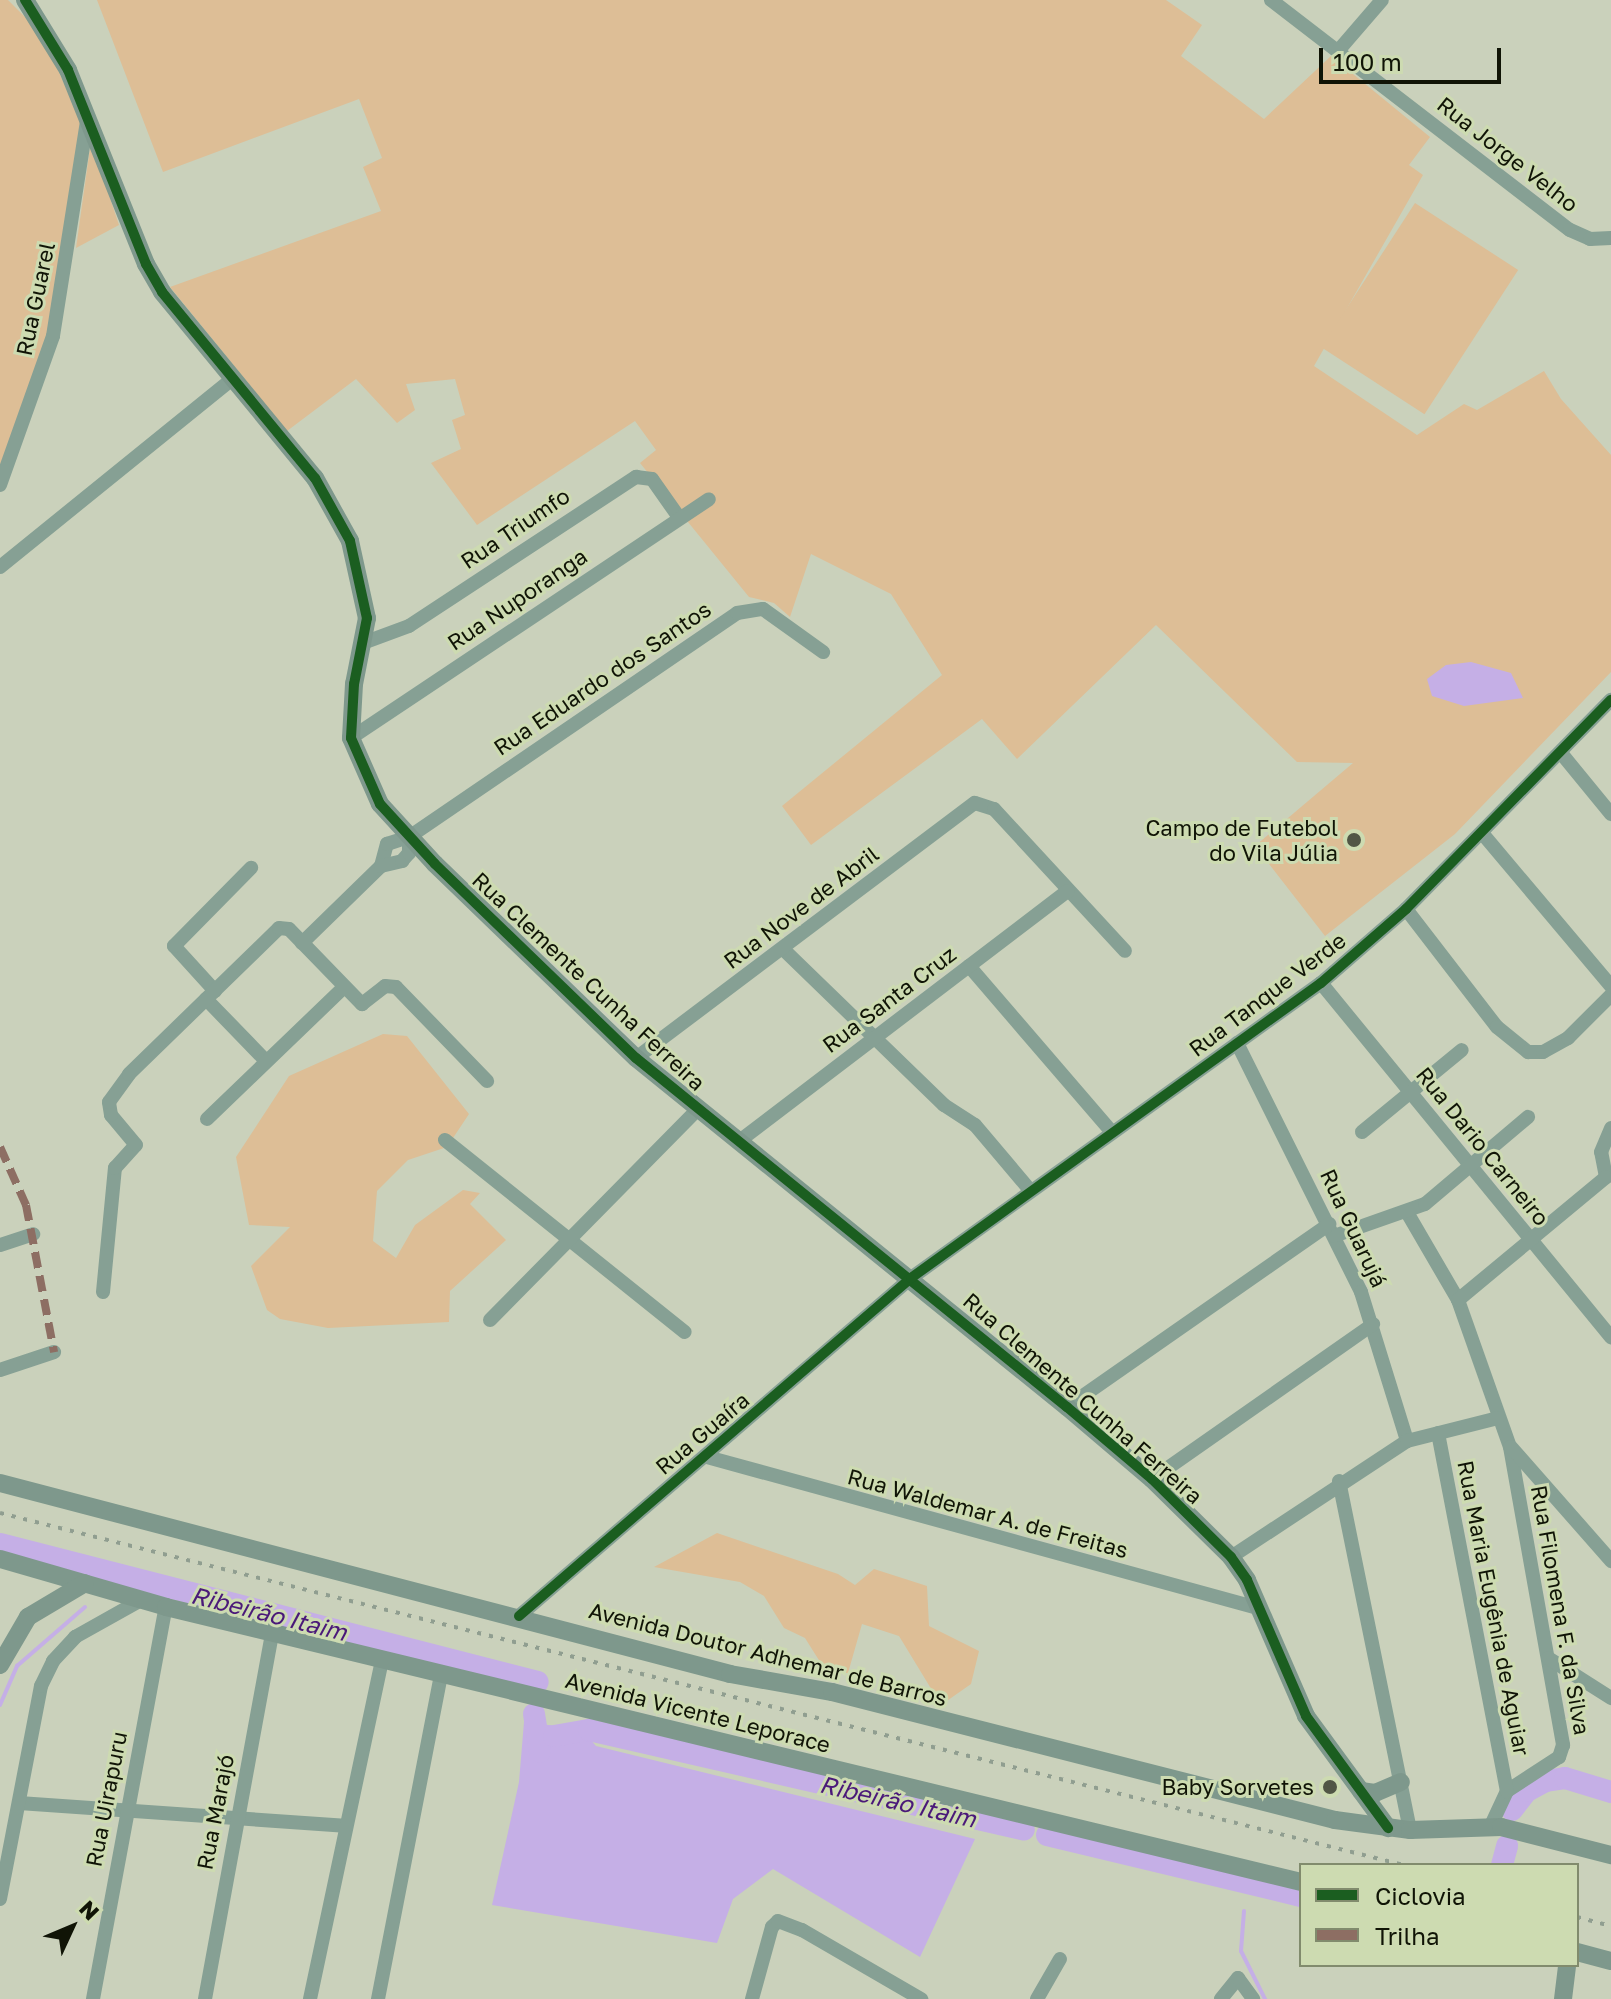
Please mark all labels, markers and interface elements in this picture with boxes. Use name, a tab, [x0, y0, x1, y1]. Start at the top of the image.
scale bar	[1323, 32, 1505, 82]
text: 100 m	[1333, 47, 1402, 76]
street label: Rua Jorge Velho	[1432, 91, 1584, 217]
street label: Rua Guarel	[10, 240, 60, 358]
street label: Rua Triumfo	[456, 482, 574, 574]
street label: Rua Nuporanga	[442, 543, 592, 655]
street label: Rua Eduardo dos Santos	[488, 595, 716, 761]
place label: Campo de Futebol do Vila Júlia	[1145, 814, 1338, 866]
marker: Campo de Futebol do Vila Júlia	[1345, 831, 1363, 849]
street label: Rua Nove de Abril	[718, 840, 884, 974]
street label: Rua Clemente Cunha Ferreira	[467, 866, 711, 1096]
street label: Rua Tanque Verde	[1183, 926, 1351, 1062]
street label: Rua Santa Cruz	[817, 940, 961, 1058]
street label: Rua Dario Carneiro	[1411, 1061, 1555, 1231]
street label: Rua Guarujá	[1315, 1165, 1393, 1291]
street label: Rua Clemente Cunha Ferreira	[958, 1287, 1208, 1509]
street label: Rua Guaíra	[650, 1386, 754, 1480]
street label: Rua Maria Eugênia de Aguiar	[1452, 1458, 1536, 1758]
street label: Rua Waldemar A. de Freitas	[845, 1463, 1131, 1563]
street label: Rua Filomena F. da Silva	[1526, 1483, 1596, 1737]
water label: Ribeirão Itaim	[188, 1580, 350, 1646]
street label: Avenida Doutor Adhemar de Barros	[586, 1597, 950, 1711]
street label: Avenida Vicente Leporace	[563, 1666, 833, 1758]
street label: Rua Uirapuru	[80, 1729, 132, 1869]
street label: Rua Marajó	[191, 1752, 239, 1872]
water label: Ribeirão Itaim	[817, 1769, 979, 1833]
place label: Baby Sorvetes	[1162, 1774, 1314, 1800]
marker: Baby Sorvetes	[1321, 1778, 1339, 1796]
legend	[1299, 1863, 1579, 1967]
text: Ciclovia	[1375, 1881, 1466, 1910]
north arrow	[32, 1887, 112, 1967]
text: N	[74, 1895, 105, 1925]
text: Trilha	[1375, 1921, 1440, 1950]

